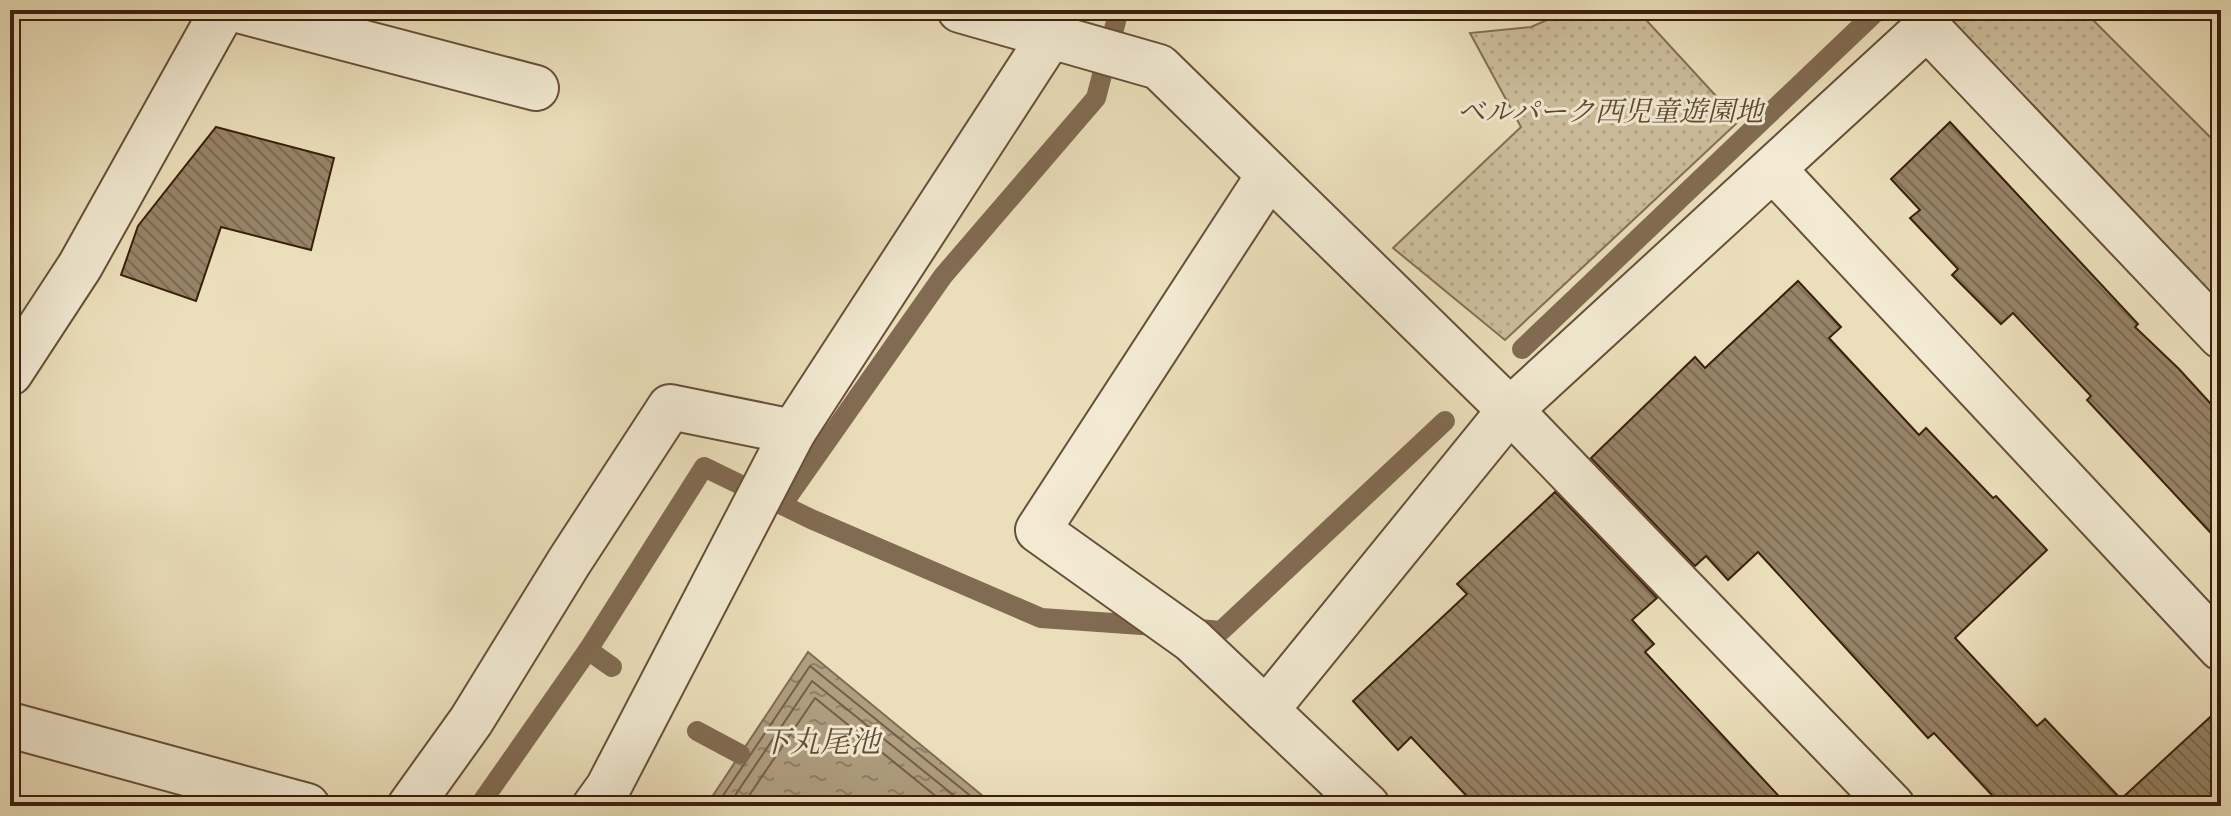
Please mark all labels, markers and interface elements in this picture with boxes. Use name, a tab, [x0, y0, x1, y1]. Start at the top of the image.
park label: ベルパーク西児童遊園地	[1457, 97, 1766, 128]
water label: 下丸尾池	[760, 726, 883, 759]

